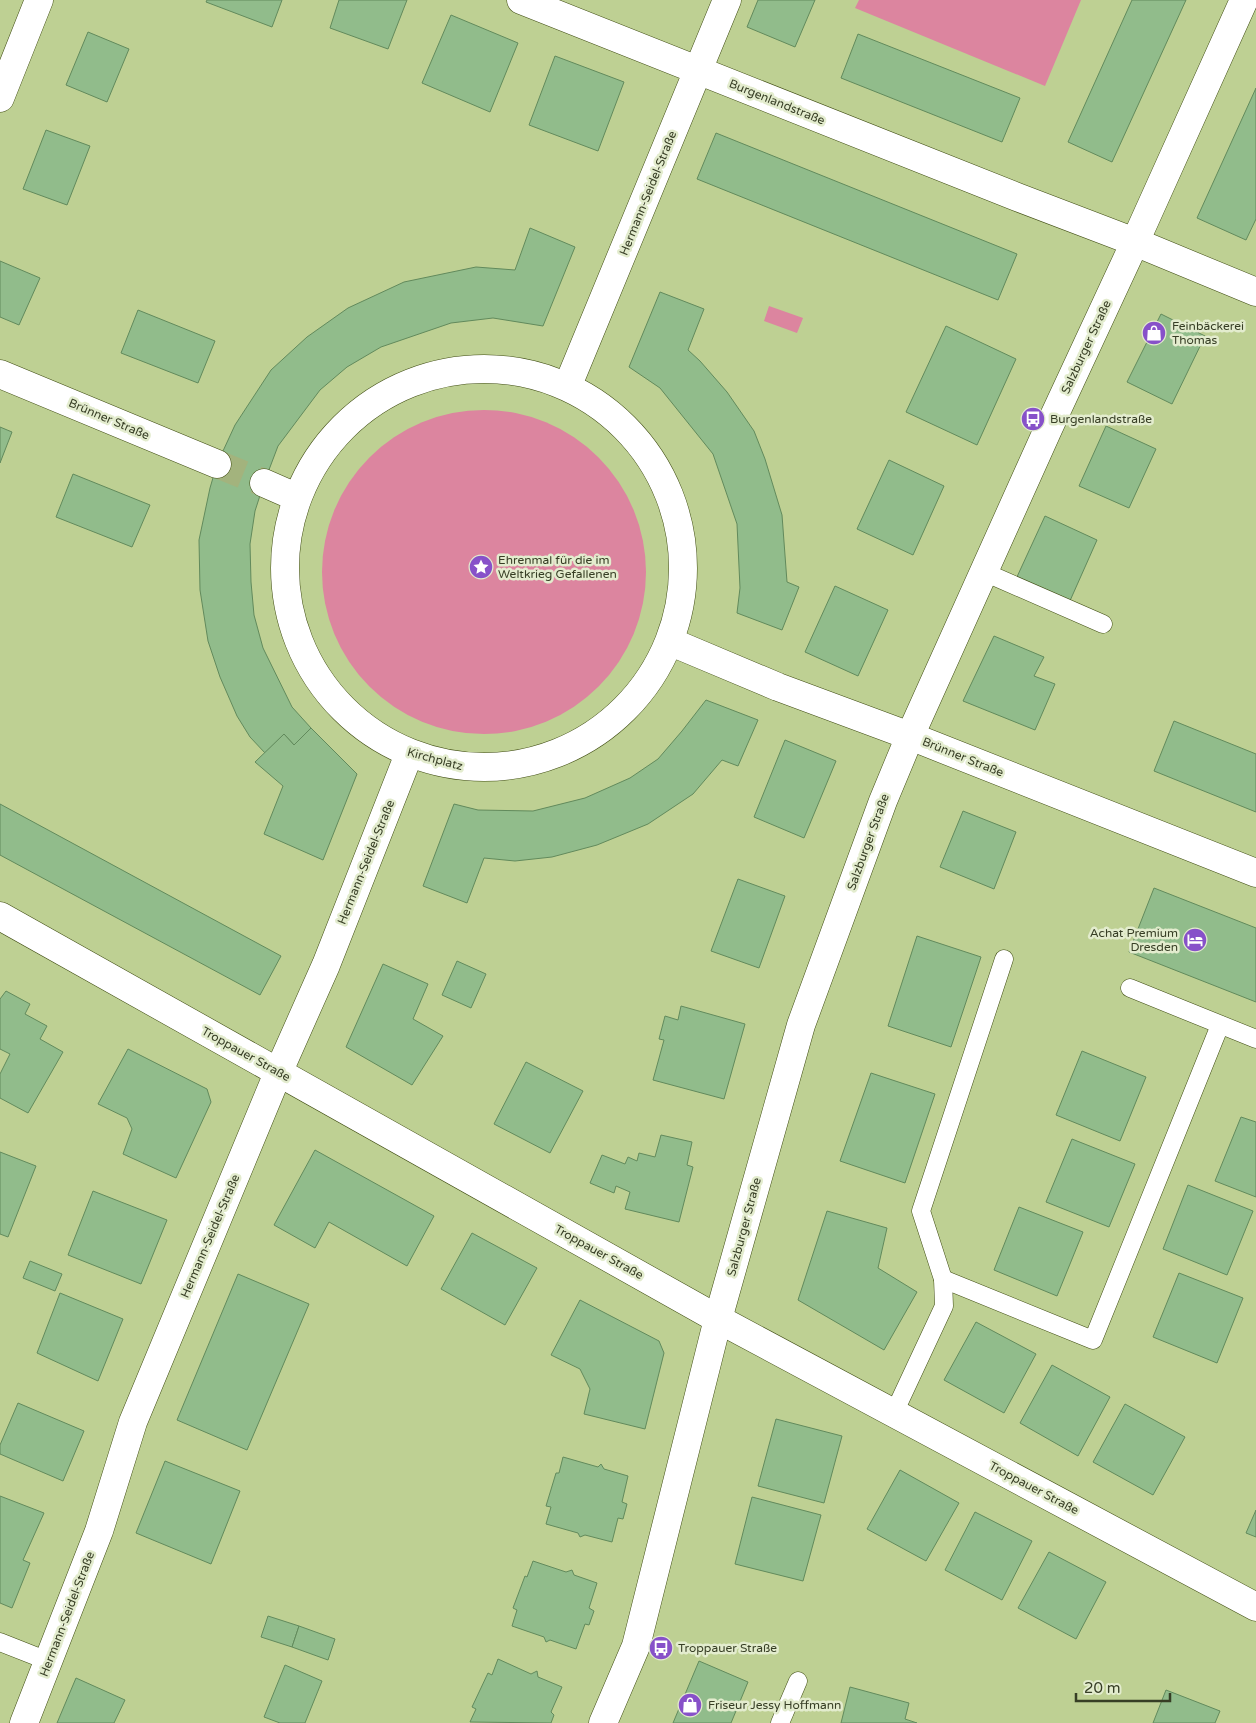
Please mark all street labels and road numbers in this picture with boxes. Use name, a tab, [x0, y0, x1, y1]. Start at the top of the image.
street label: Burgenlandstraße	[727, 76, 827, 128]
street label: Hermann-Seidel-Straße	[617, 129, 679, 257]
street label: Salzburger Straße	[1058, 298, 1114, 396]
street label: Brünner Straße	[66, 396, 152, 442]
street label: Brünner Straße	[920, 734, 1006, 780]
street label: Kirchplatz	[406, 745, 464, 773]
street label: Salzburger Straße	[844, 792, 892, 892]
street label: Hermann-Seidel-Straße	[335, 798, 397, 926]
street label: Troppauer Straße	[199, 1024, 293, 1084]
street label: Hermann-Seidel-Straße	[178, 1172, 242, 1300]
street label: Salzburger Straße	[724, 1176, 764, 1278]
street label: Troppauer Straße	[552, 1222, 646, 1282]
street label: Troppauer Straße	[987, 1459, 1081, 1518]
street label: Hermann-Seidel-Straße	[37, 1549, 97, 1679]

